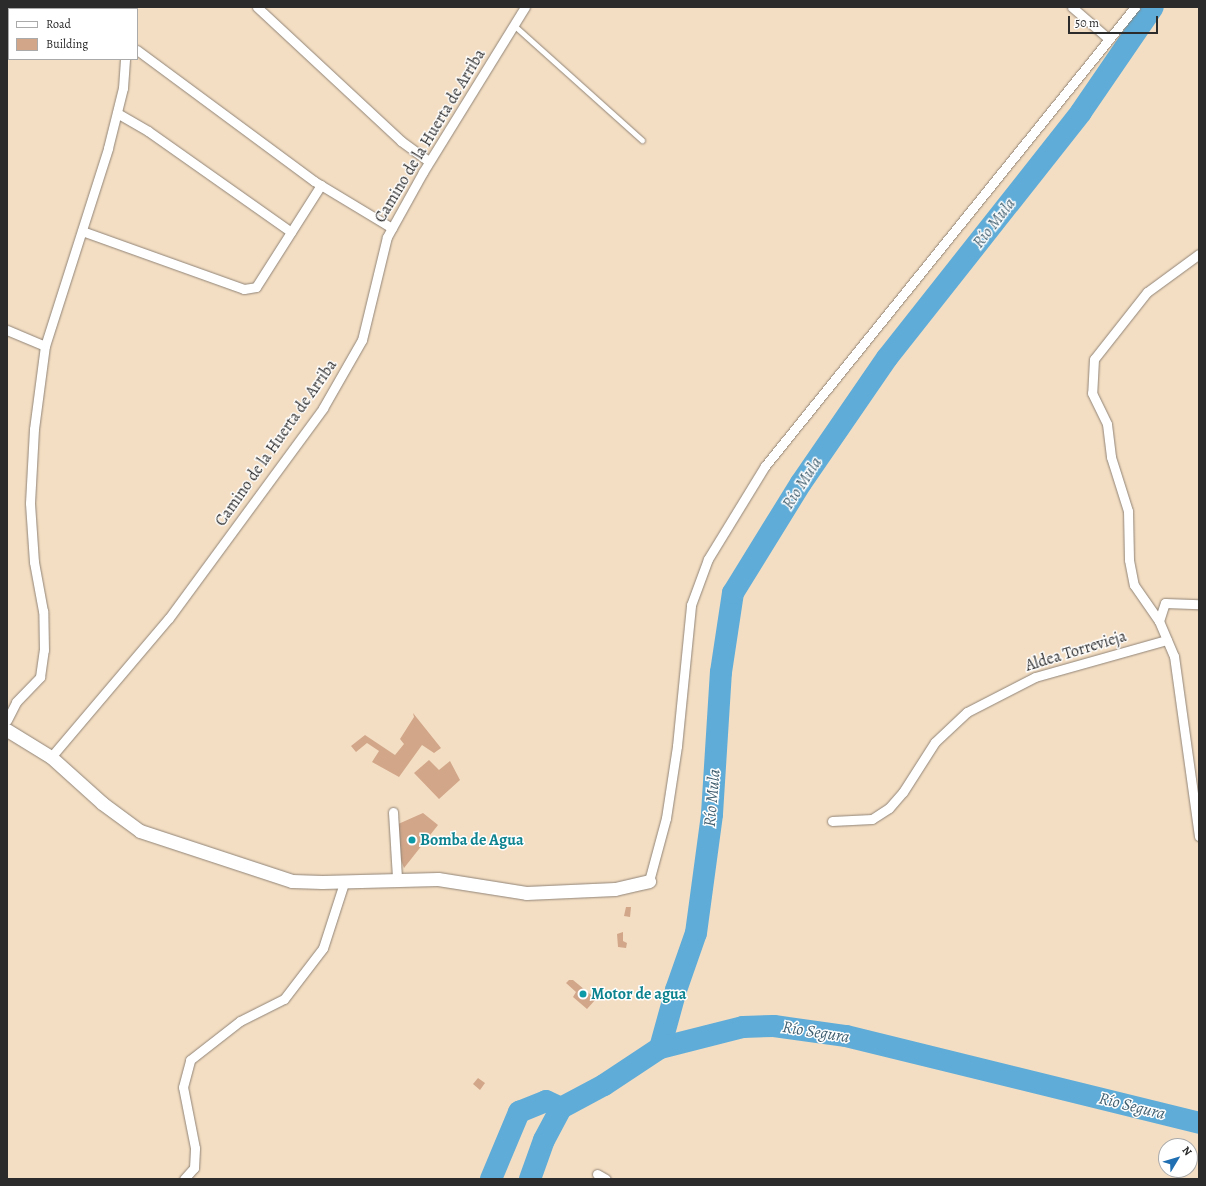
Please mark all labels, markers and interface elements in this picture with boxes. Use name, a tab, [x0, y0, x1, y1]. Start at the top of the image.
legend	[8, 8, 138, 60]
scale bar	[1070, 8, 1160, 34]
text: 50 m	[1075, 15, 1099, 31]
text: Road	[46, 16, 71, 32]
text: Building	[46, 36, 88, 52]
street label: Camino de la Huerta de Arriba	[371, 46, 489, 226]
water label: Río Mula	[968, 194, 1020, 252]
street label: Camino de la Huerta de Arriba	[211, 356, 341, 530]
water label: Río Mula	[778, 453, 826, 513]
street label: Aldea Torrevieja	[1023, 627, 1129, 675]
water label: Río Mula	[699, 768, 725, 828]
place label: Bomba de Agua	[420, 830, 524, 850]
marker: Bomba de Agua	[407, 835, 417, 845]
place label: Motor de agua	[591, 984, 687, 1004]
marker: Motor de agua	[578, 989, 588, 999]
water label: Río Segura	[781, 1017, 851, 1047]
water label: Río Segura	[1097, 1088, 1167, 1124]
north arrow	[1158, 1138, 1198, 1178]
text: N	[1179, 1143, 1195, 1159]

